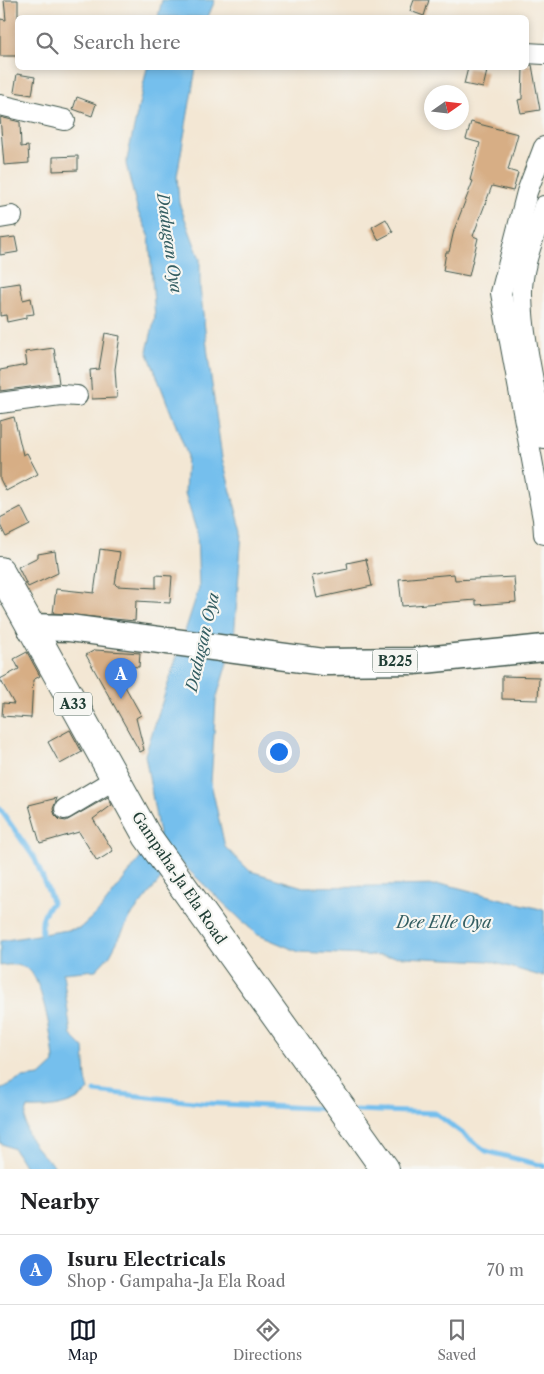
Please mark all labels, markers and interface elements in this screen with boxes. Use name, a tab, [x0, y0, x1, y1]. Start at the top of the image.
search box	[15, 15, 529, 70]
icon: search	[33, 29, 61, 57]
text: Search here	[73, 31, 181, 54]
north arrow	[424, 85, 469, 130]
water label: Dadugan Oya	[153, 190, 187, 295]
water label: Dadugan Oya	[180, 590, 223, 695]
road number: B225	[372, 649, 418, 672]
pin: A	[105, 658, 137, 699]
road number: A33	[54, 692, 92, 716]
your location	[266, 739, 292, 765]
street label: Gampaha-Ja Ela Road	[128, 808, 231, 948]
water label: Dee Elle Oya	[395, 912, 492, 932]
text: Nearby	[20, 1189, 99, 1214]
text: Isuru Electricals	[67, 1248, 226, 1271]
text: A	[30, 1260, 42, 1280]
text: 70 m	[487, 1260, 524, 1280]
text: Shop · Gampaha-Ja Ela Road	[67, 1271, 285, 1291]
tab: Map	[68, 1316, 98, 1364]
tab: Directions	[233, 1316, 302, 1364]
tab: Saved	[437, 1316, 476, 1364]

